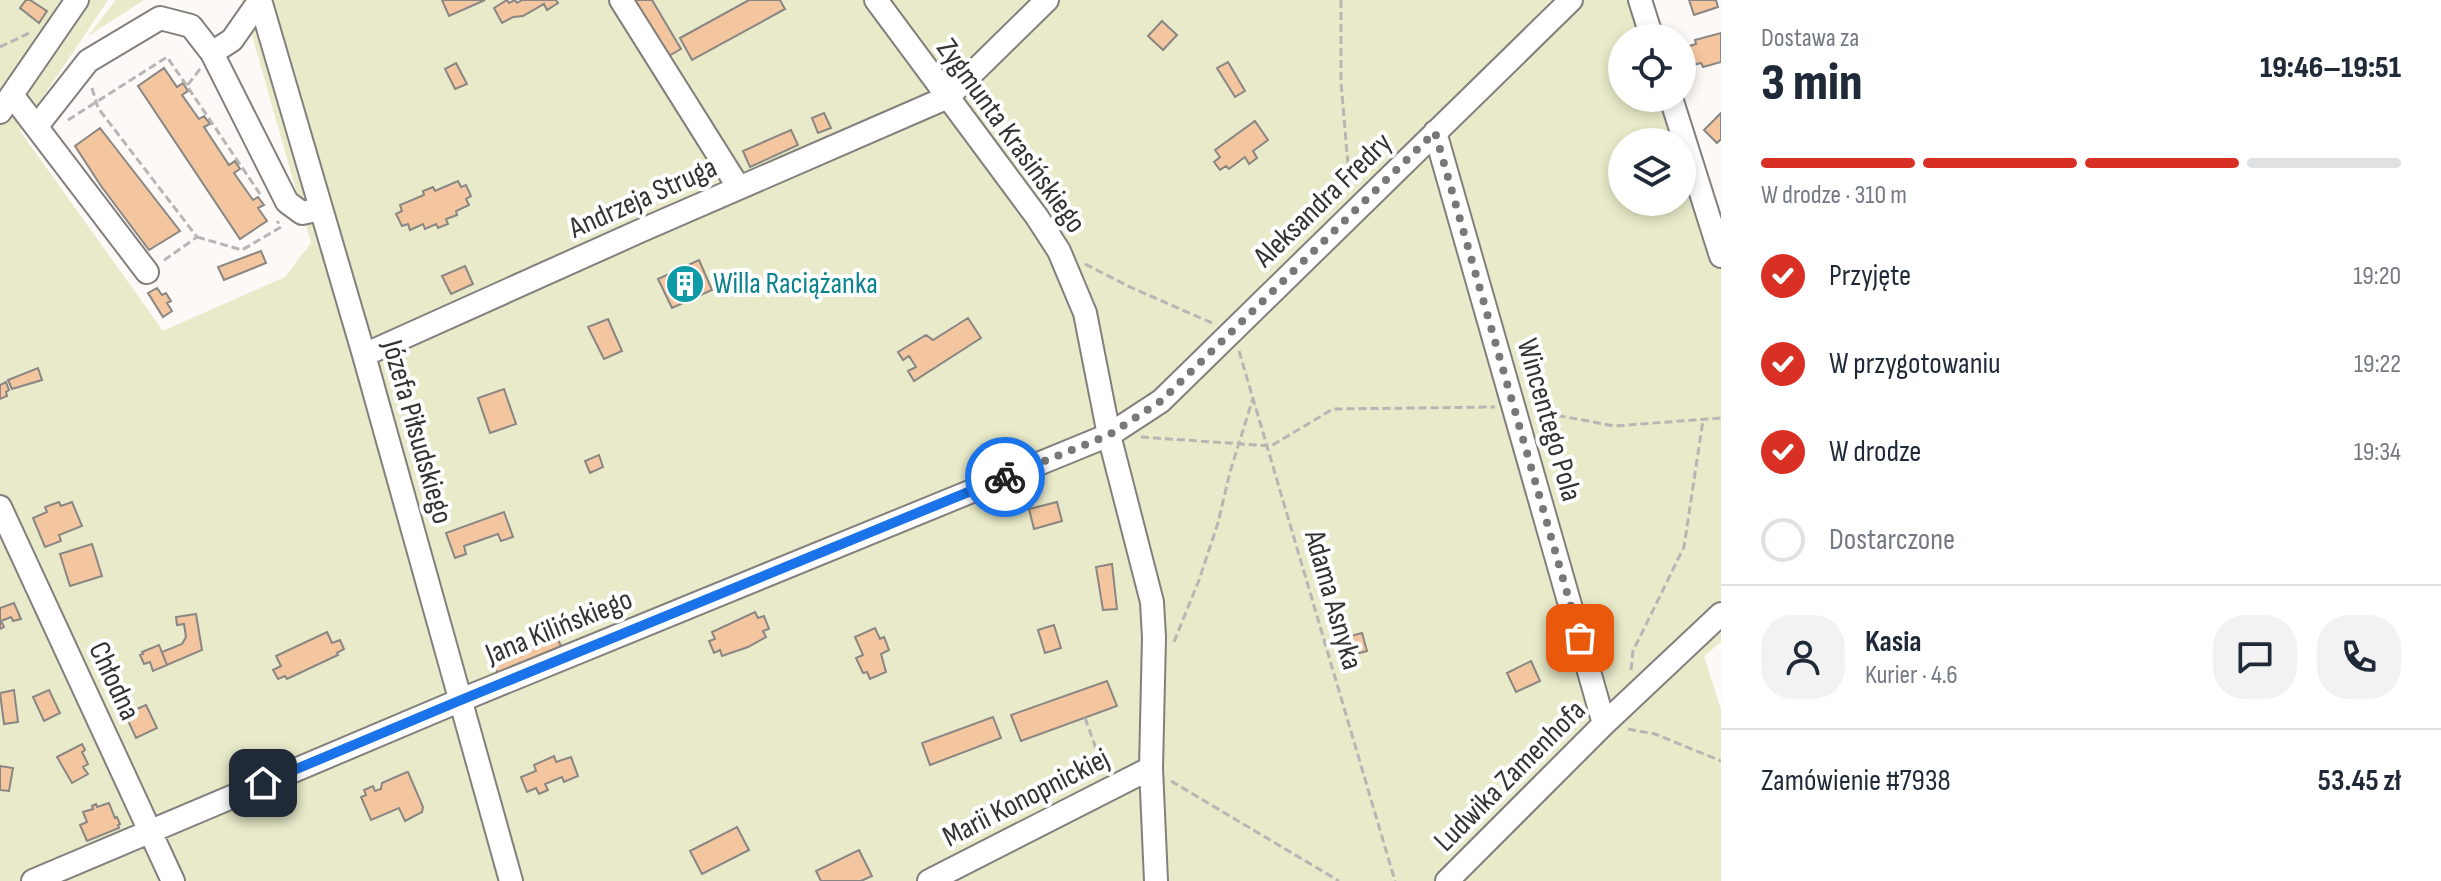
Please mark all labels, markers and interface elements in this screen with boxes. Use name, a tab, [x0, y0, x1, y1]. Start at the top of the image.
text: Dostawa za	[1761, 23, 1859, 54]
map controls	[1608, 24, 1696, 216]
button: locate	[1608, 24, 1696, 112]
street label: Zygmunta Krasińskiego	[928, 32, 1094, 240]
text: 19:46–19:51	[2260, 50, 2401, 86]
text: 3 min	[1761, 52, 1863, 115]
street label: Aleksandra Fredry	[1246, 125, 1400, 276]
button: layers	[1608, 128, 1696, 216]
street label: Andrzeja Struga	[563, 149, 722, 247]
text: W drodze · 310 m	[1761, 180, 1907, 211]
icon: check	[1761, 254, 1805, 298]
text: Przyjęte	[1829, 258, 1911, 294]
text: 19:20	[2353, 261, 2401, 292]
building icon: Willa Raciążanka	[664, 263, 706, 305]
place label: Willa Raciążanka	[713, 266, 878, 302]
street label: Józefa Piłsudskiego	[373, 335, 460, 528]
street label: Wincentego Pola	[1509, 335, 1589, 505]
icon: check	[1761, 342, 1805, 386]
text: W przygotowaniu	[1829, 346, 2001, 382]
text: 19:22	[2354, 349, 2401, 380]
icon: check	[1761, 430, 1805, 474]
text: W drodze	[1829, 434, 1921, 470]
courier	[965, 437, 1045, 517]
text: 19:34	[2354, 437, 2401, 468]
icon: bike	[983, 455, 1027, 499]
text: Dostarczone	[1829, 522, 1955, 558]
street label: Adama Asnyka	[1296, 525, 1370, 674]
street label: Jana Kilińskiego	[480, 581, 638, 673]
pin	[1546, 604, 1614, 672]
button: person	[1761, 615, 1845, 699]
button: chat	[2213, 615, 2297, 699]
button: phone	[2317, 615, 2401, 699]
icon: bag	[1558, 616, 1602, 660]
text: Kasia	[1865, 624, 1922, 660]
street label: Chłodna	[80, 636, 148, 726]
text: Kurier · 4.6	[1865, 660, 1958, 691]
street label: Ludwika Zamenhofa	[1427, 693, 1593, 859]
street label: Marii Konopnickiej	[937, 741, 1115, 855]
pin	[229, 749, 297, 817]
icon: home	[241, 761, 285, 805]
text: Zamówienie #7938	[1761, 763, 1951, 799]
text: 53.45 zł	[2318, 763, 2401, 799]

